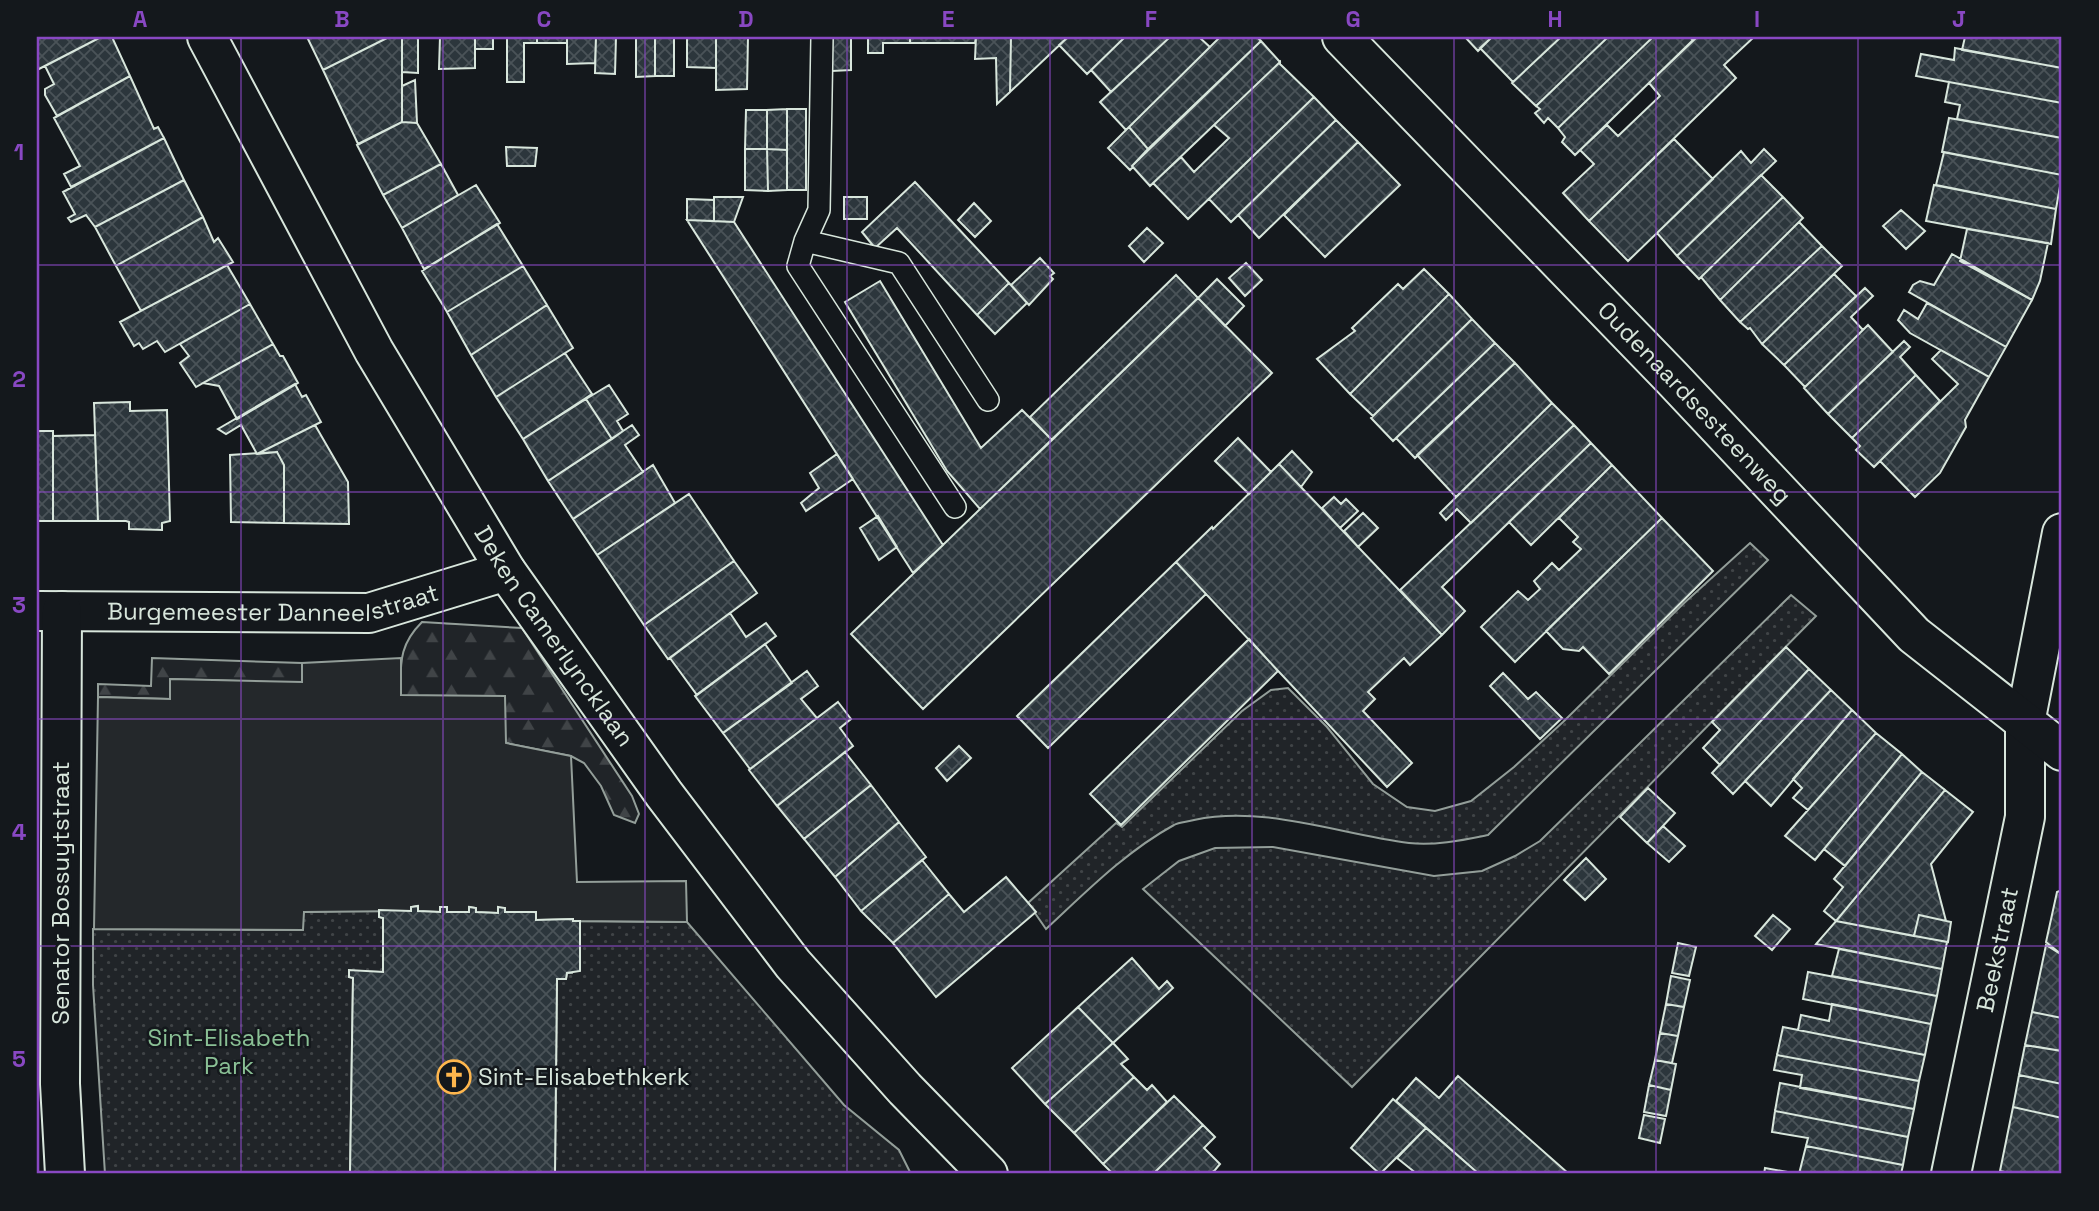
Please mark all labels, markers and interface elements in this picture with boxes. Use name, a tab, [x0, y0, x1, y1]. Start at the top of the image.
text: A	[133, 4, 148, 34]
text: B	[334, 4, 350, 34]
text: C	[537, 4, 551, 34]
text: D	[738, 4, 754, 34]
text: E	[942, 4, 954, 34]
text: F	[1145, 4, 1157, 34]
text: G	[1345, 4, 1361, 34]
text: H	[1547, 4, 1563, 34]
text: I	[1754, 4, 1760, 34]
text: J	[1952, 4, 1966, 34]
text: 1	[14, 137, 24, 167]
street label: Oudenaardsesteenweg	[1591, 294, 1799, 510]
text: 2	[12, 364, 26, 394]
street label: Deken Camerlyncklaan	[467, 520, 641, 752]
street label: Burgemeester Danneelstraat	[107, 577, 442, 628]
text: 3	[12, 590, 26, 620]
street label: Senator Bossuytstraat	[45, 761, 76, 1025]
text: 4	[12, 817, 27, 847]
street label: Beekstraat	[1969, 884, 2025, 1015]
park label: Sint-Elisabeth Park	[147, 1022, 311, 1081]
text: 5	[12, 1044, 26, 1074]
church icon: Sint-Elisabethkerk	[435, 1058, 473, 1096]
place label: Sint-Elisabethkerk	[478, 1061, 690, 1092]

